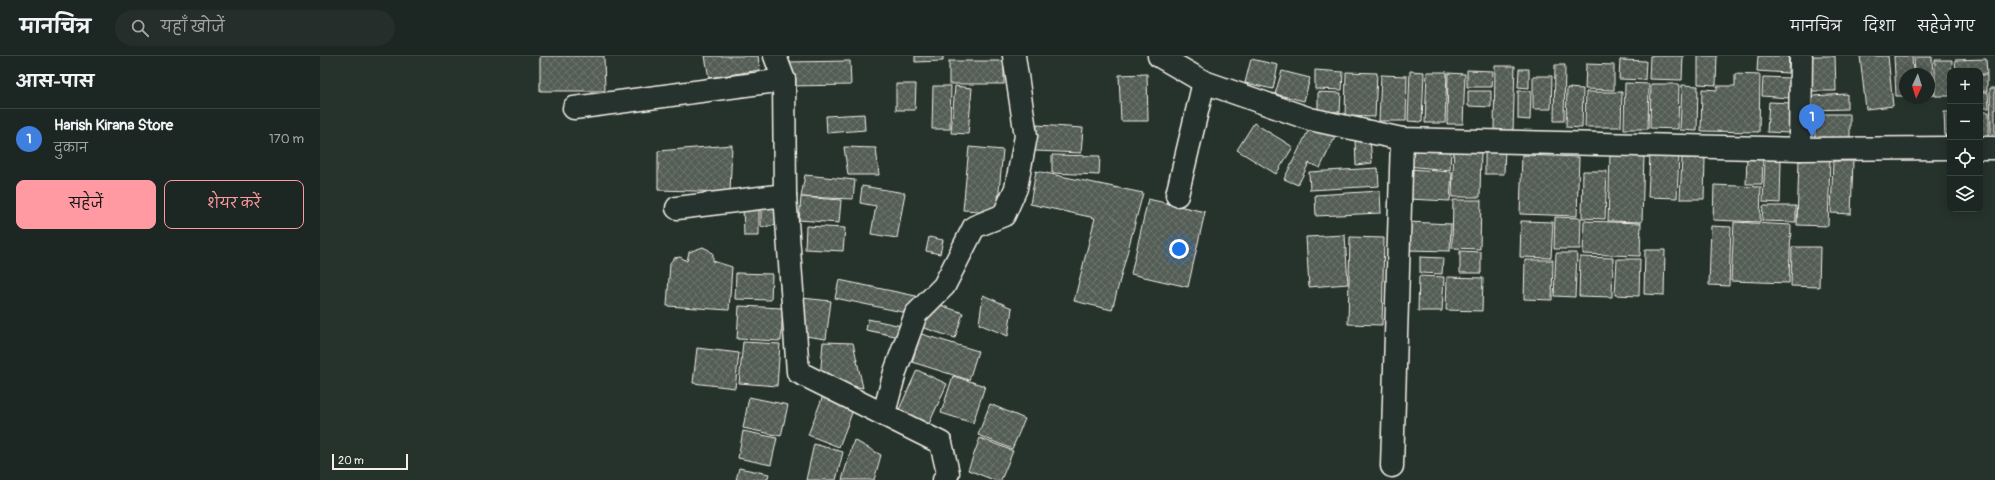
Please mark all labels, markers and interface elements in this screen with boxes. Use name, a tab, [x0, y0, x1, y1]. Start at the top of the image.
search box	[115, 10, 395, 46]
text: मानचित्र	[20, 15, 91, 39]
icon: search	[129, 17, 151, 39]
text: यहाँ खोजें	[161, 18, 225, 37]
text: मानचित्र	[1790, 18, 1842, 35]
text: दिशा	[1864, 18, 1895, 35]
text: सहेजे गए	[1917, 18, 1975, 35]
north arrow	[1899, 68, 1935, 104]
map controls	[1947, 68, 1983, 212]
button: +	[1947, 68, 1983, 104]
text: आस-पास	[16, 71, 94, 92]
pin: 1	[1799, 104, 1825, 137]
button: −	[1947, 104, 1983, 140]
text: Harish Kirana Store	[54, 116, 173, 135]
text: 1	[26, 131, 32, 147]
text: 170 m	[269, 131, 304, 147]
text: दुकान	[54, 140, 88, 156]
button: locate	[1947, 140, 1983, 176]
button: layers	[1947, 176, 1983, 212]
button: सहेजें	[16, 180, 156, 229]
button: शेयर करें	[164, 180, 304, 229]
your location	[1169, 239, 1189, 259]
scale bar	[332, 452, 408, 471]
text: 20 m	[338, 454, 364, 467]

